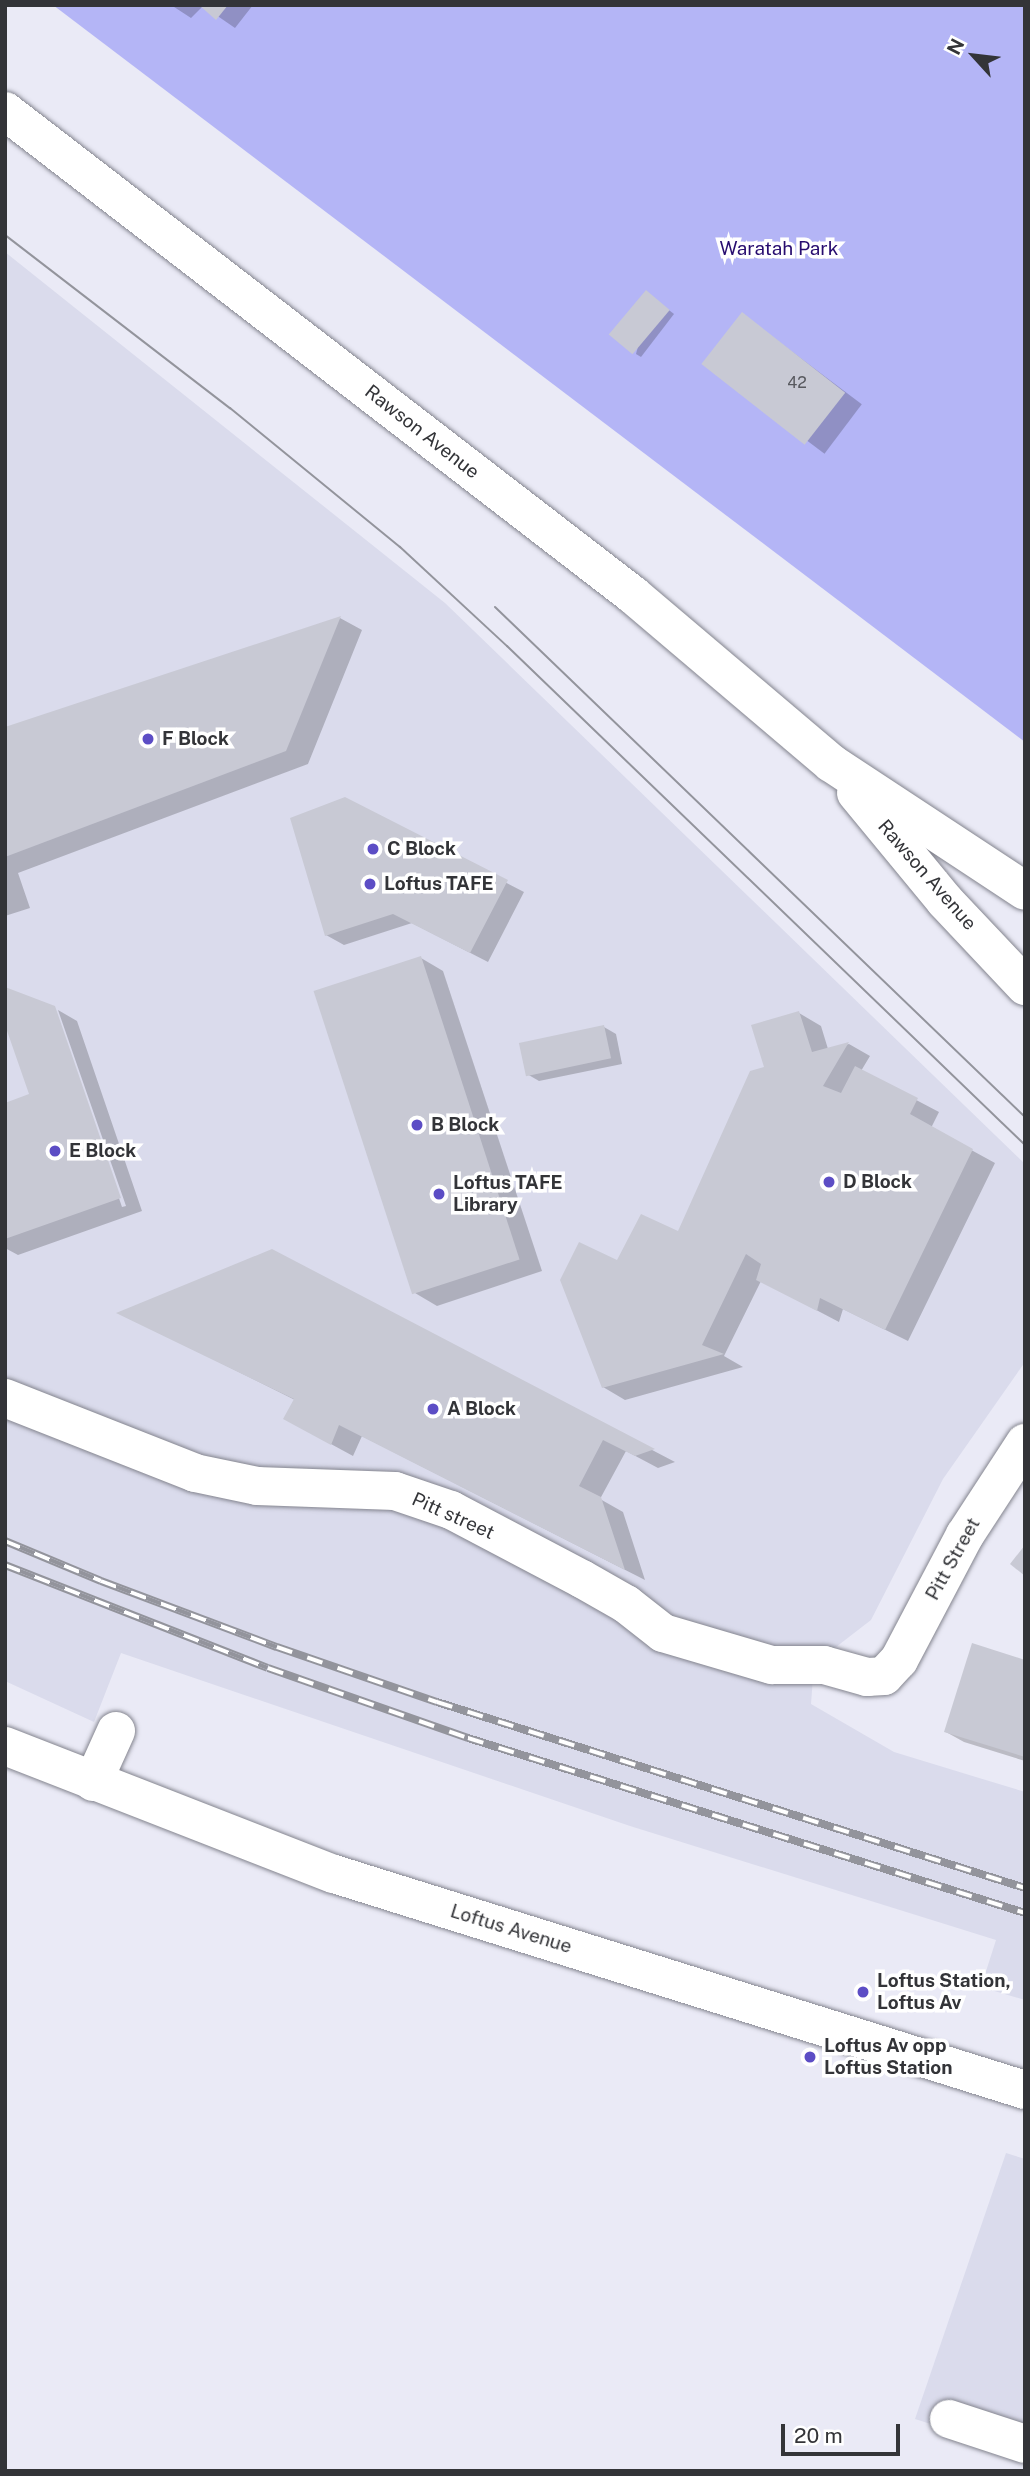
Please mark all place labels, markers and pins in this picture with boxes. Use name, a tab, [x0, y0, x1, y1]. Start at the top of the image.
place label: F Block	[162, 728, 229, 750]
marker: F Block	[140, 731, 156, 747]
place label: C Block	[387, 838, 456, 860]
marker: C Block	[365, 841, 381, 857]
place label: Loftus TAFE	[384, 873, 494, 895]
marker: Loftus TAFE	[362, 876, 378, 892]
place label: B Block	[431, 1114, 499, 1136]
marker: B Block	[409, 1117, 425, 1133]
place label: E Block	[69, 1140, 136, 1162]
marker: E Block	[47, 1143, 63, 1159]
place label: D Block	[843, 1171, 912, 1193]
place label: Loftus TAFE Library	[453, 1172, 563, 1216]
marker: D Block	[821, 1174, 837, 1190]
marker: Loftus TAFE Library	[431, 1186, 447, 1202]
place label: A Block	[447, 1398, 516, 1420]
marker: A Block	[425, 1401, 441, 1417]
place label: Loftus Station, Loftus Av	[877, 1970, 1011, 2014]
marker: Loftus Station, Loftus Av	[855, 1984, 871, 2000]
place label: Loftus Av opp Loftus Station	[824, 2035, 953, 2079]
marker: Loftus Av opp Loftus Station	[802, 2049, 818, 2065]

